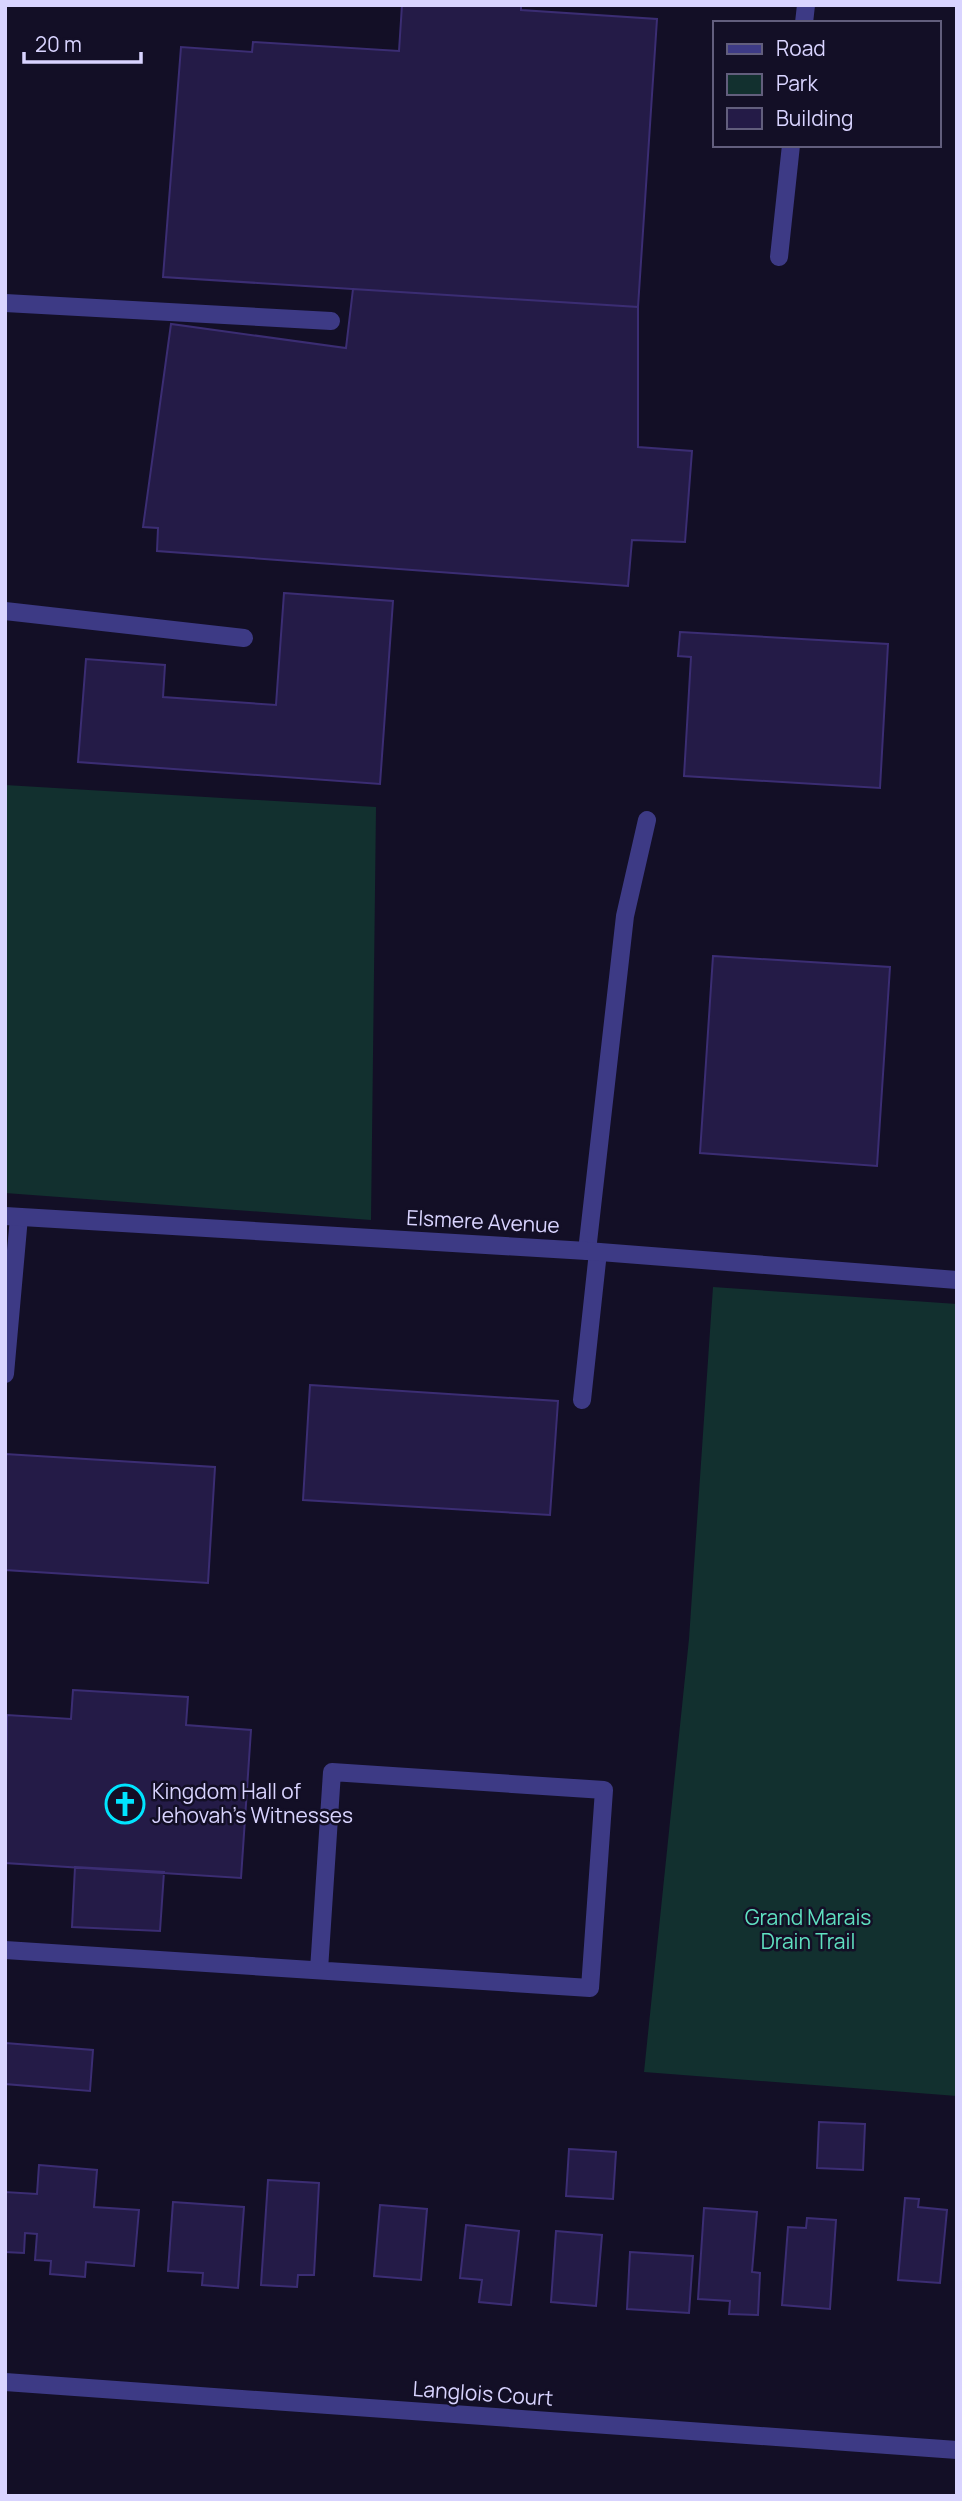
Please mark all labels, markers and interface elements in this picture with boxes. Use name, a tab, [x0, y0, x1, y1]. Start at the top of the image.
scale bar	[24, 21, 142, 65]
legend	[713, 21, 941, 147]
text: 20 m	[35, 30, 82, 58]
text: Road	[776, 34, 826, 62]
text: Park	[776, 69, 818, 97]
text: Building	[776, 104, 853, 132]
street label: Elsmere Avenue	[406, 1203, 561, 1239]
place label: Kingdom Hall of Jehovah's Witnesses	[152, 1777, 353, 1829]
church icon: Kingdom Hall of Jehovah's Witnesses	[104, 1783, 146, 1825]
park label: Grand Marais Drain Trail	[745, 1903, 871, 1955]
street label: Langlois Court	[412, 2374, 554, 2412]

